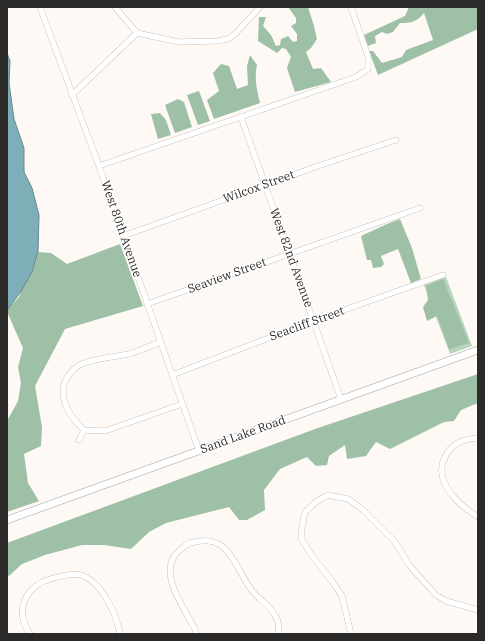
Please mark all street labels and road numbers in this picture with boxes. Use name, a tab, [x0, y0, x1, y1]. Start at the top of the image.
street label: Wilcox Street	[221, 167, 297, 207]
street label: West 80th Avenue	[98, 179, 144, 279]
street label: West 82nd Avenue	[266, 206, 316, 310]
street label: Seaview Street	[186, 255, 268, 297]
street label: Seacliff Street	[268, 304, 346, 344]
street label: Sand Lake Road	[198, 413, 288, 457]

